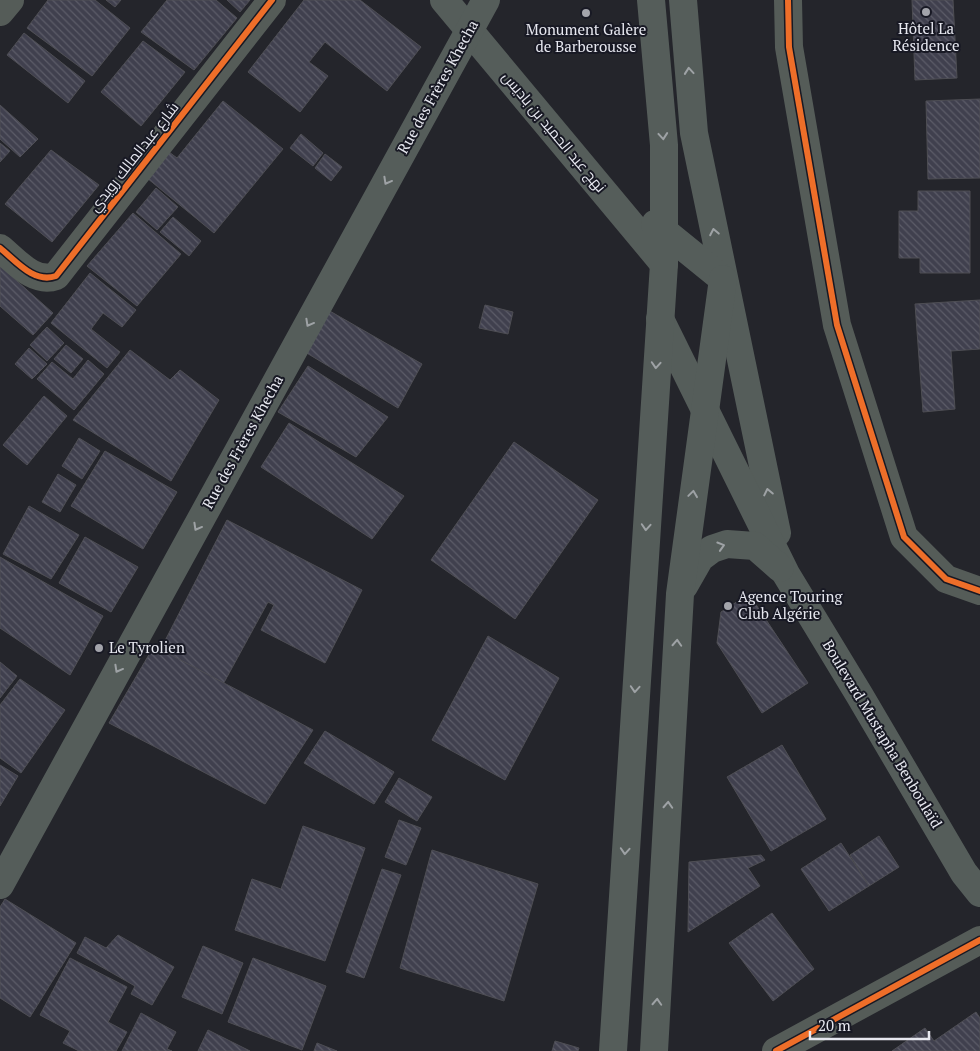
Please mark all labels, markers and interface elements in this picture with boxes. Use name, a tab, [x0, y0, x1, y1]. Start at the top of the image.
marker: Hôtel La Résidence	[920, 6, 932, 18]
marker: Monument Galère de Barberousse	[580, 7, 592, 19]
street label: Rue des Frères Khecha	[392, 16, 482, 157]
place label: Hôtel La Résidence	[893, 18, 959, 55]
place label: Monument Galère de Barberousse	[526, 19, 646, 56]
street label: نهج عبد الحميد بن باديس	[497, 67, 611, 197]
one-way arrow	[684, 67, 695, 75]
street label: شارع عبدالمالك رويدي	[84, 97, 185, 217]
one-way arrow	[658, 132, 669, 140]
one-way arrow	[383, 175, 393, 184]
one-way arrow	[709, 227, 719, 236]
one-way arrow	[305, 318, 315, 327]
one-way arrow	[651, 361, 662, 369]
street label: Rue des Frères Khecha	[197, 371, 287, 512]
one-way arrow	[764, 488, 774, 497]
one-way arrow	[688, 490, 698, 498]
one-way arrow	[193, 522, 203, 531]
one-way arrow	[640, 523, 651, 531]
one-way arrow	[716, 542, 725, 552]
place label: Agence Touring Club Algérie	[738, 586, 843, 623]
marker: Agence Touring Club Algérie	[722, 600, 734, 612]
street label: Boulevard Mustapha Benboulaïd	[819, 636, 947, 831]
place label: Le Tyrolien	[109, 637, 185, 657]
one-way arrow	[671, 639, 682, 647]
marker: Le Tyrolien	[93, 642, 105, 654]
one-way arrow	[115, 664, 125, 673]
one-way arrow	[630, 685, 641, 693]
one-way arrow	[662, 801, 673, 809]
one-way arrow	[620, 847, 631, 855]
one-way arrow	[652, 998, 663, 1006]
scale bar	[810, 1008, 929, 1040]
text: 20 m	[818, 1015, 851, 1035]

